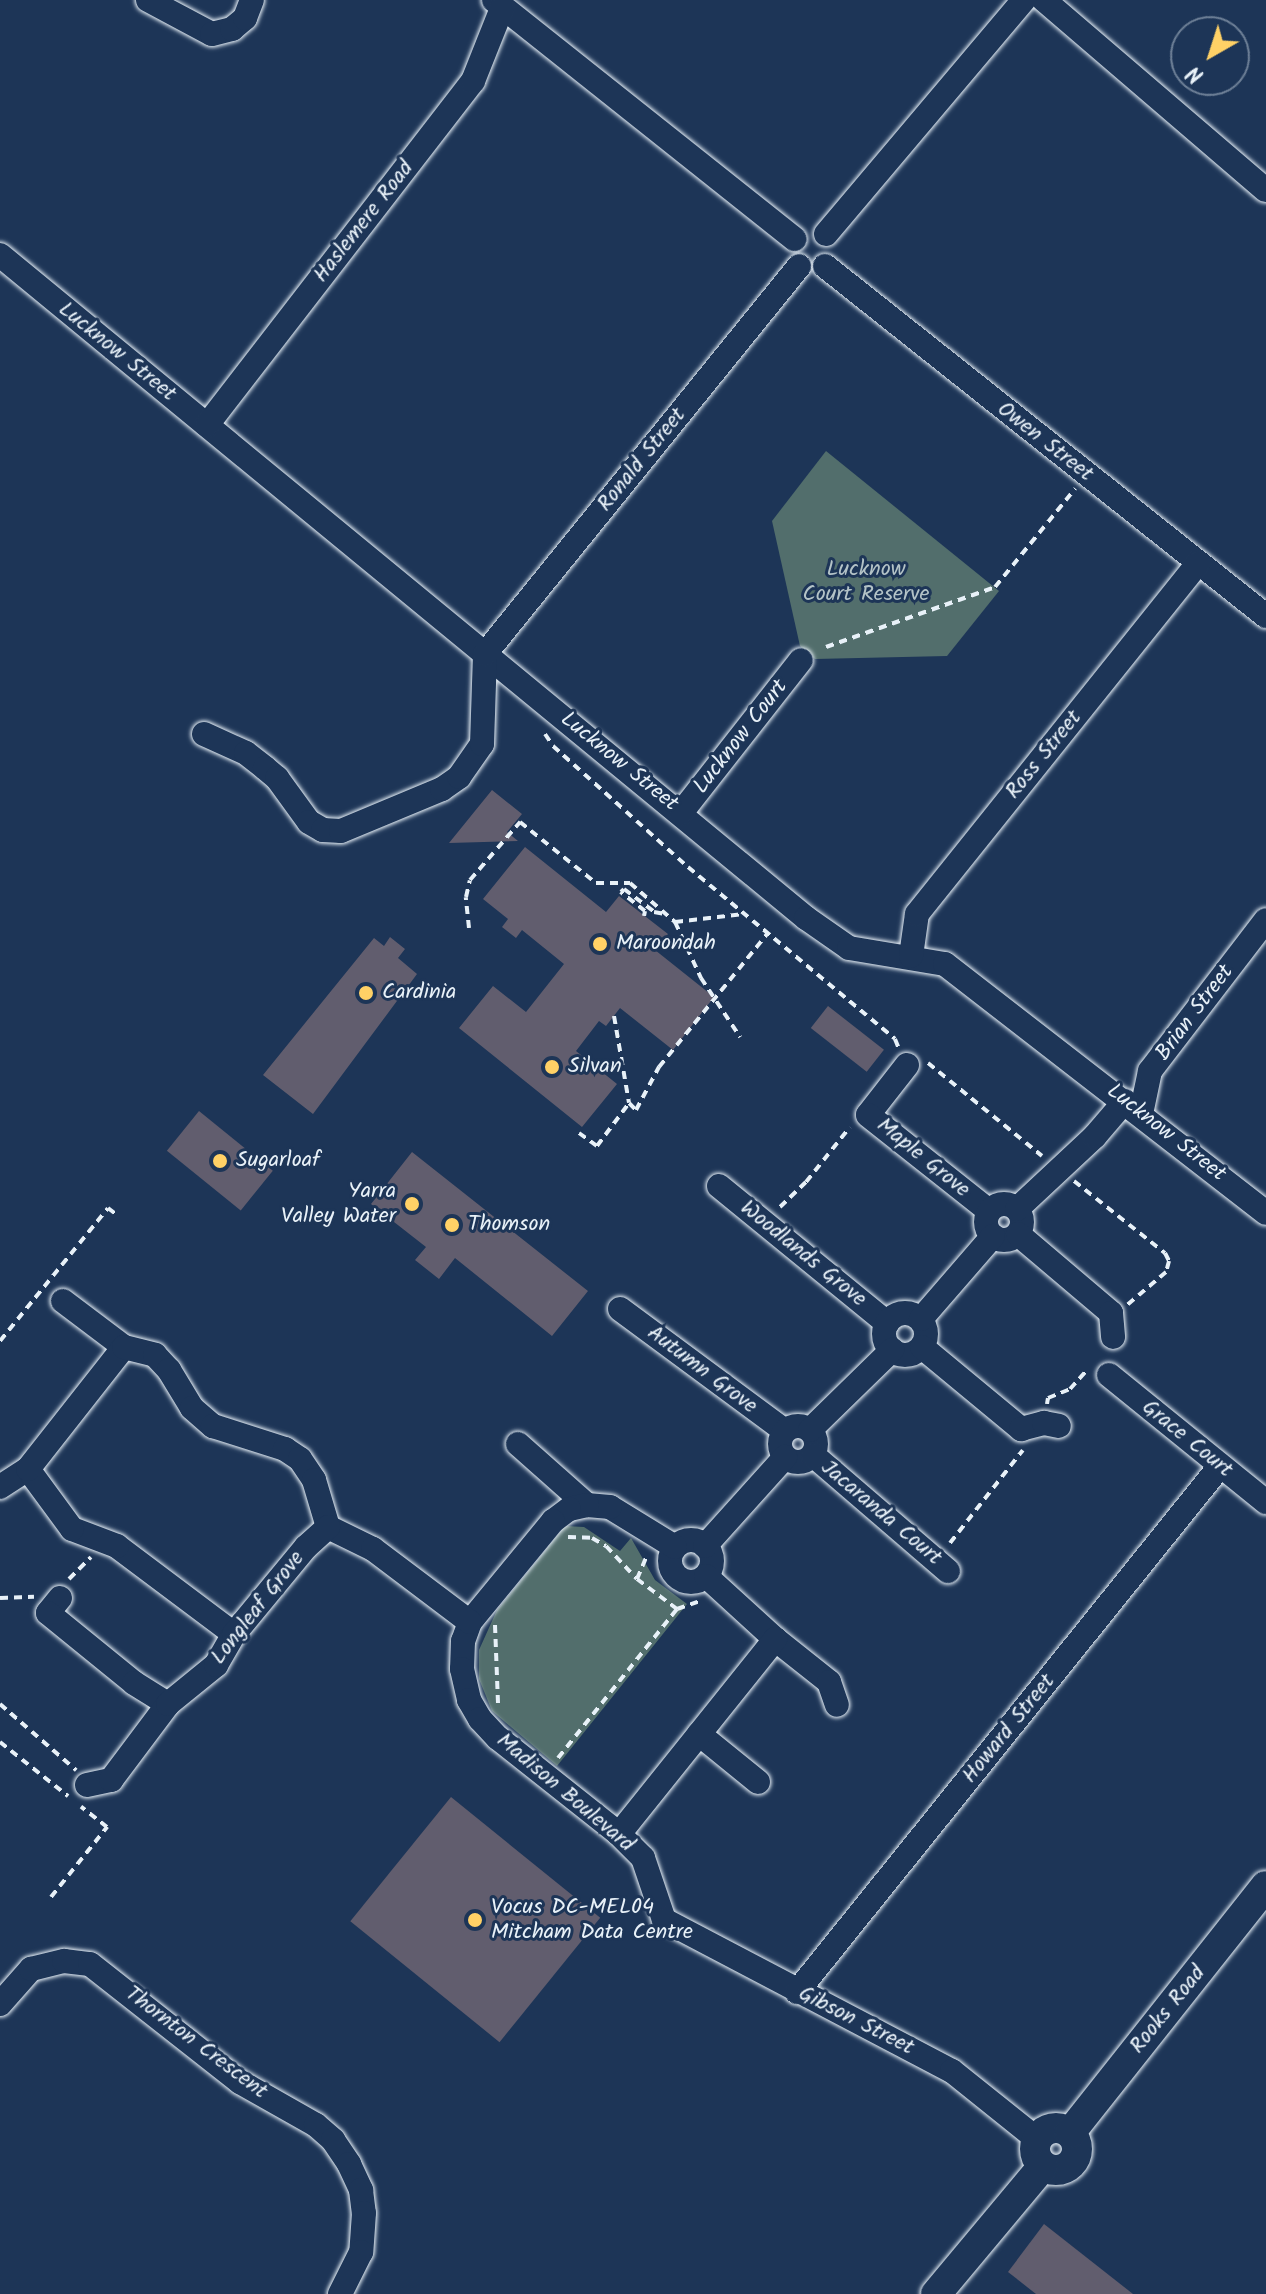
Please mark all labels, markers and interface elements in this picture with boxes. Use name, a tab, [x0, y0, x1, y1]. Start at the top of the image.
north arrow	[1170, 16, 1250, 96]
text: N	[1179, 56, 1212, 91]
street label: Haslemere Road	[308, 156, 420, 288]
street label: Lucknow Street	[53, 296, 181, 408]
street label: Owen Street	[992, 396, 1098, 488]
street label: Ronald Street	[592, 403, 692, 517]
park label: Lucknow Court Reserve	[803, 556, 929, 608]
street label: Lucknow Court	[688, 675, 794, 799]
street label: Ross Street	[1000, 705, 1088, 805]
street label: Lucknow Street	[555, 706, 683, 818]
place label: Maroondah	[616, 931, 716, 957]
marker: Maroondah	[591, 935, 609, 953]
street label: Brian Street	[1150, 960, 1240, 1066]
place label: Cardinia	[382, 980, 456, 1006]
marker: Cardinia	[357, 984, 375, 1002]
place label: Silvan	[568, 1054, 622, 1080]
marker: Silvan	[543, 1058, 561, 1076]
street label: Lucknow Street	[1101, 1078, 1231, 1188]
street label: Maple Grove	[871, 1112, 975, 1204]
place label: Sugarloaf	[236, 1148, 320, 1174]
marker: Sugarloaf	[211, 1152, 229, 1170]
place label: Yarra Valley Water	[281, 1178, 396, 1230]
marker: Yarra Valley Water	[403, 1195, 421, 1213]
street label: Woodlands Grove	[735, 1195, 871, 1313]
place label: Thomson	[468, 1212, 550, 1238]
marker: Thomson	[443, 1216, 461, 1234]
street label: Autumn Grove	[642, 1320, 762, 1420]
street label: Grace Court	[1136, 1394, 1238, 1484]
street label: Jacaranda Court	[815, 1455, 947, 1571]
street label: Longleaf Grove	[206, 1546, 310, 1670]
street label: Howard Street	[957, 1669, 1061, 1789]
street label: Madison Boulevard	[491, 1728, 639, 1858]
place label: Vocus DC-MEL04 Mitcham Data Centre	[491, 1894, 693, 1946]
marker: Vocus DC-MEL04 Mitcham Data Centre	[466, 1911, 484, 1929]
street label: Rooks Road	[1125, 1961, 1211, 2059]
street label: Thornton Crescent	[120, 1981, 272, 2105]
street label: Gibson Street	[794, 1981, 918, 2061]

